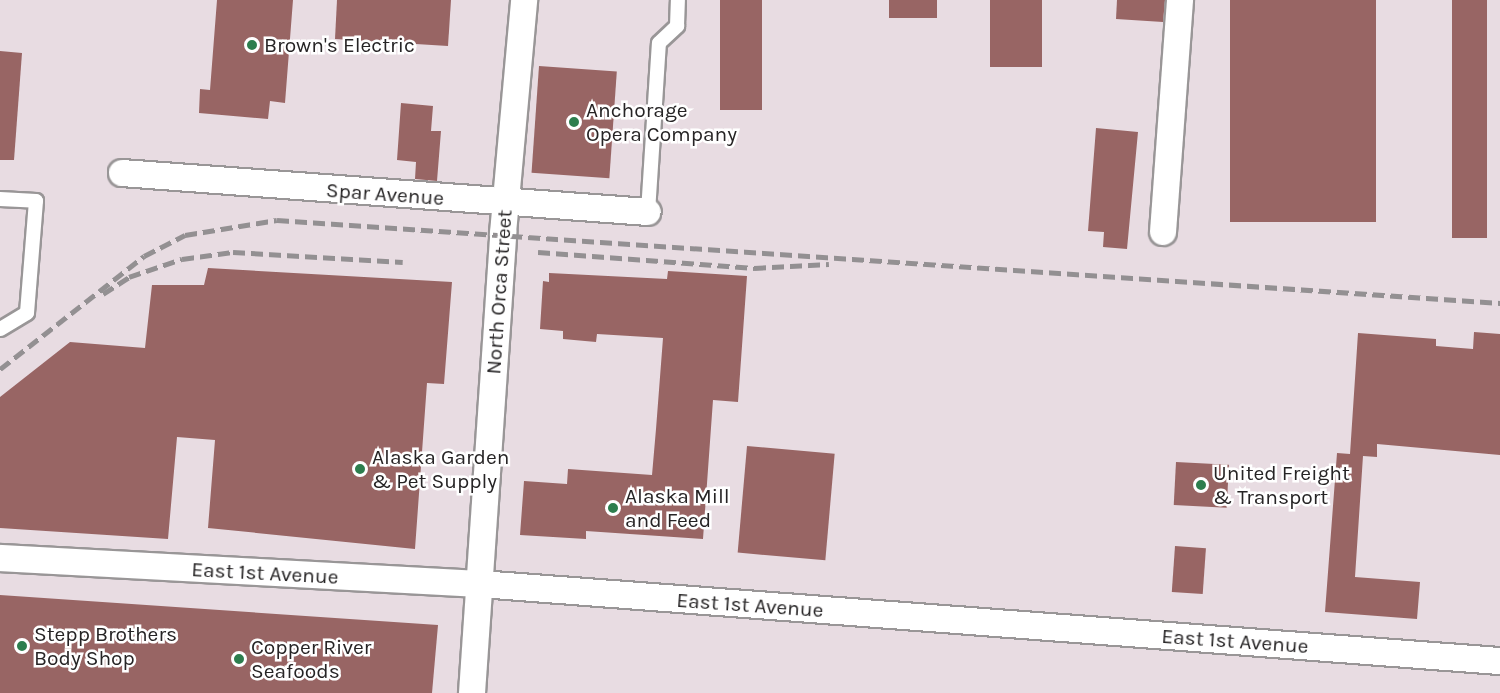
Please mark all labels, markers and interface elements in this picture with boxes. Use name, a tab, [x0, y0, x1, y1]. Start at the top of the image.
place label: Brown's Electric	[264, 32, 415, 58]
marker: Brown's Electric	[245, 38, 259, 52]
place label: Anchorage Opera Company	[586, 97, 737, 147]
marker: Anchorage Opera Company	[567, 115, 581, 129]
street label: Spar Avenue	[325, 177, 445, 211]
street label: North Orca Street	[481, 209, 517, 375]
place label: Alaska Garden & Pet Supply	[372, 444, 509, 494]
place label: United Freight & Transport	[1213, 460, 1350, 510]
marker: Alaska Garden & Pet Supply	[353, 462, 367, 476]
marker: United Freight & Transport	[1194, 478, 1208, 492]
place label: Alaska Mill and Feed	[625, 483, 730, 533]
marker: Alaska Mill and Feed	[606, 501, 620, 515]
street label: East 1st Avenue	[191, 557, 339, 589]
street label: East 1st Avenue	[676, 587, 824, 623]
place label: Stepp Brothers Body Shop	[34, 621, 177, 671]
street label: East 1st Avenue	[1161, 623, 1309, 659]
place label: Copper River Seafoods	[251, 634, 371, 684]
marker: Stepp Brothers Body Shop	[15, 639, 29, 653]
marker: Copper River Seafoods	[232, 652, 246, 666]

